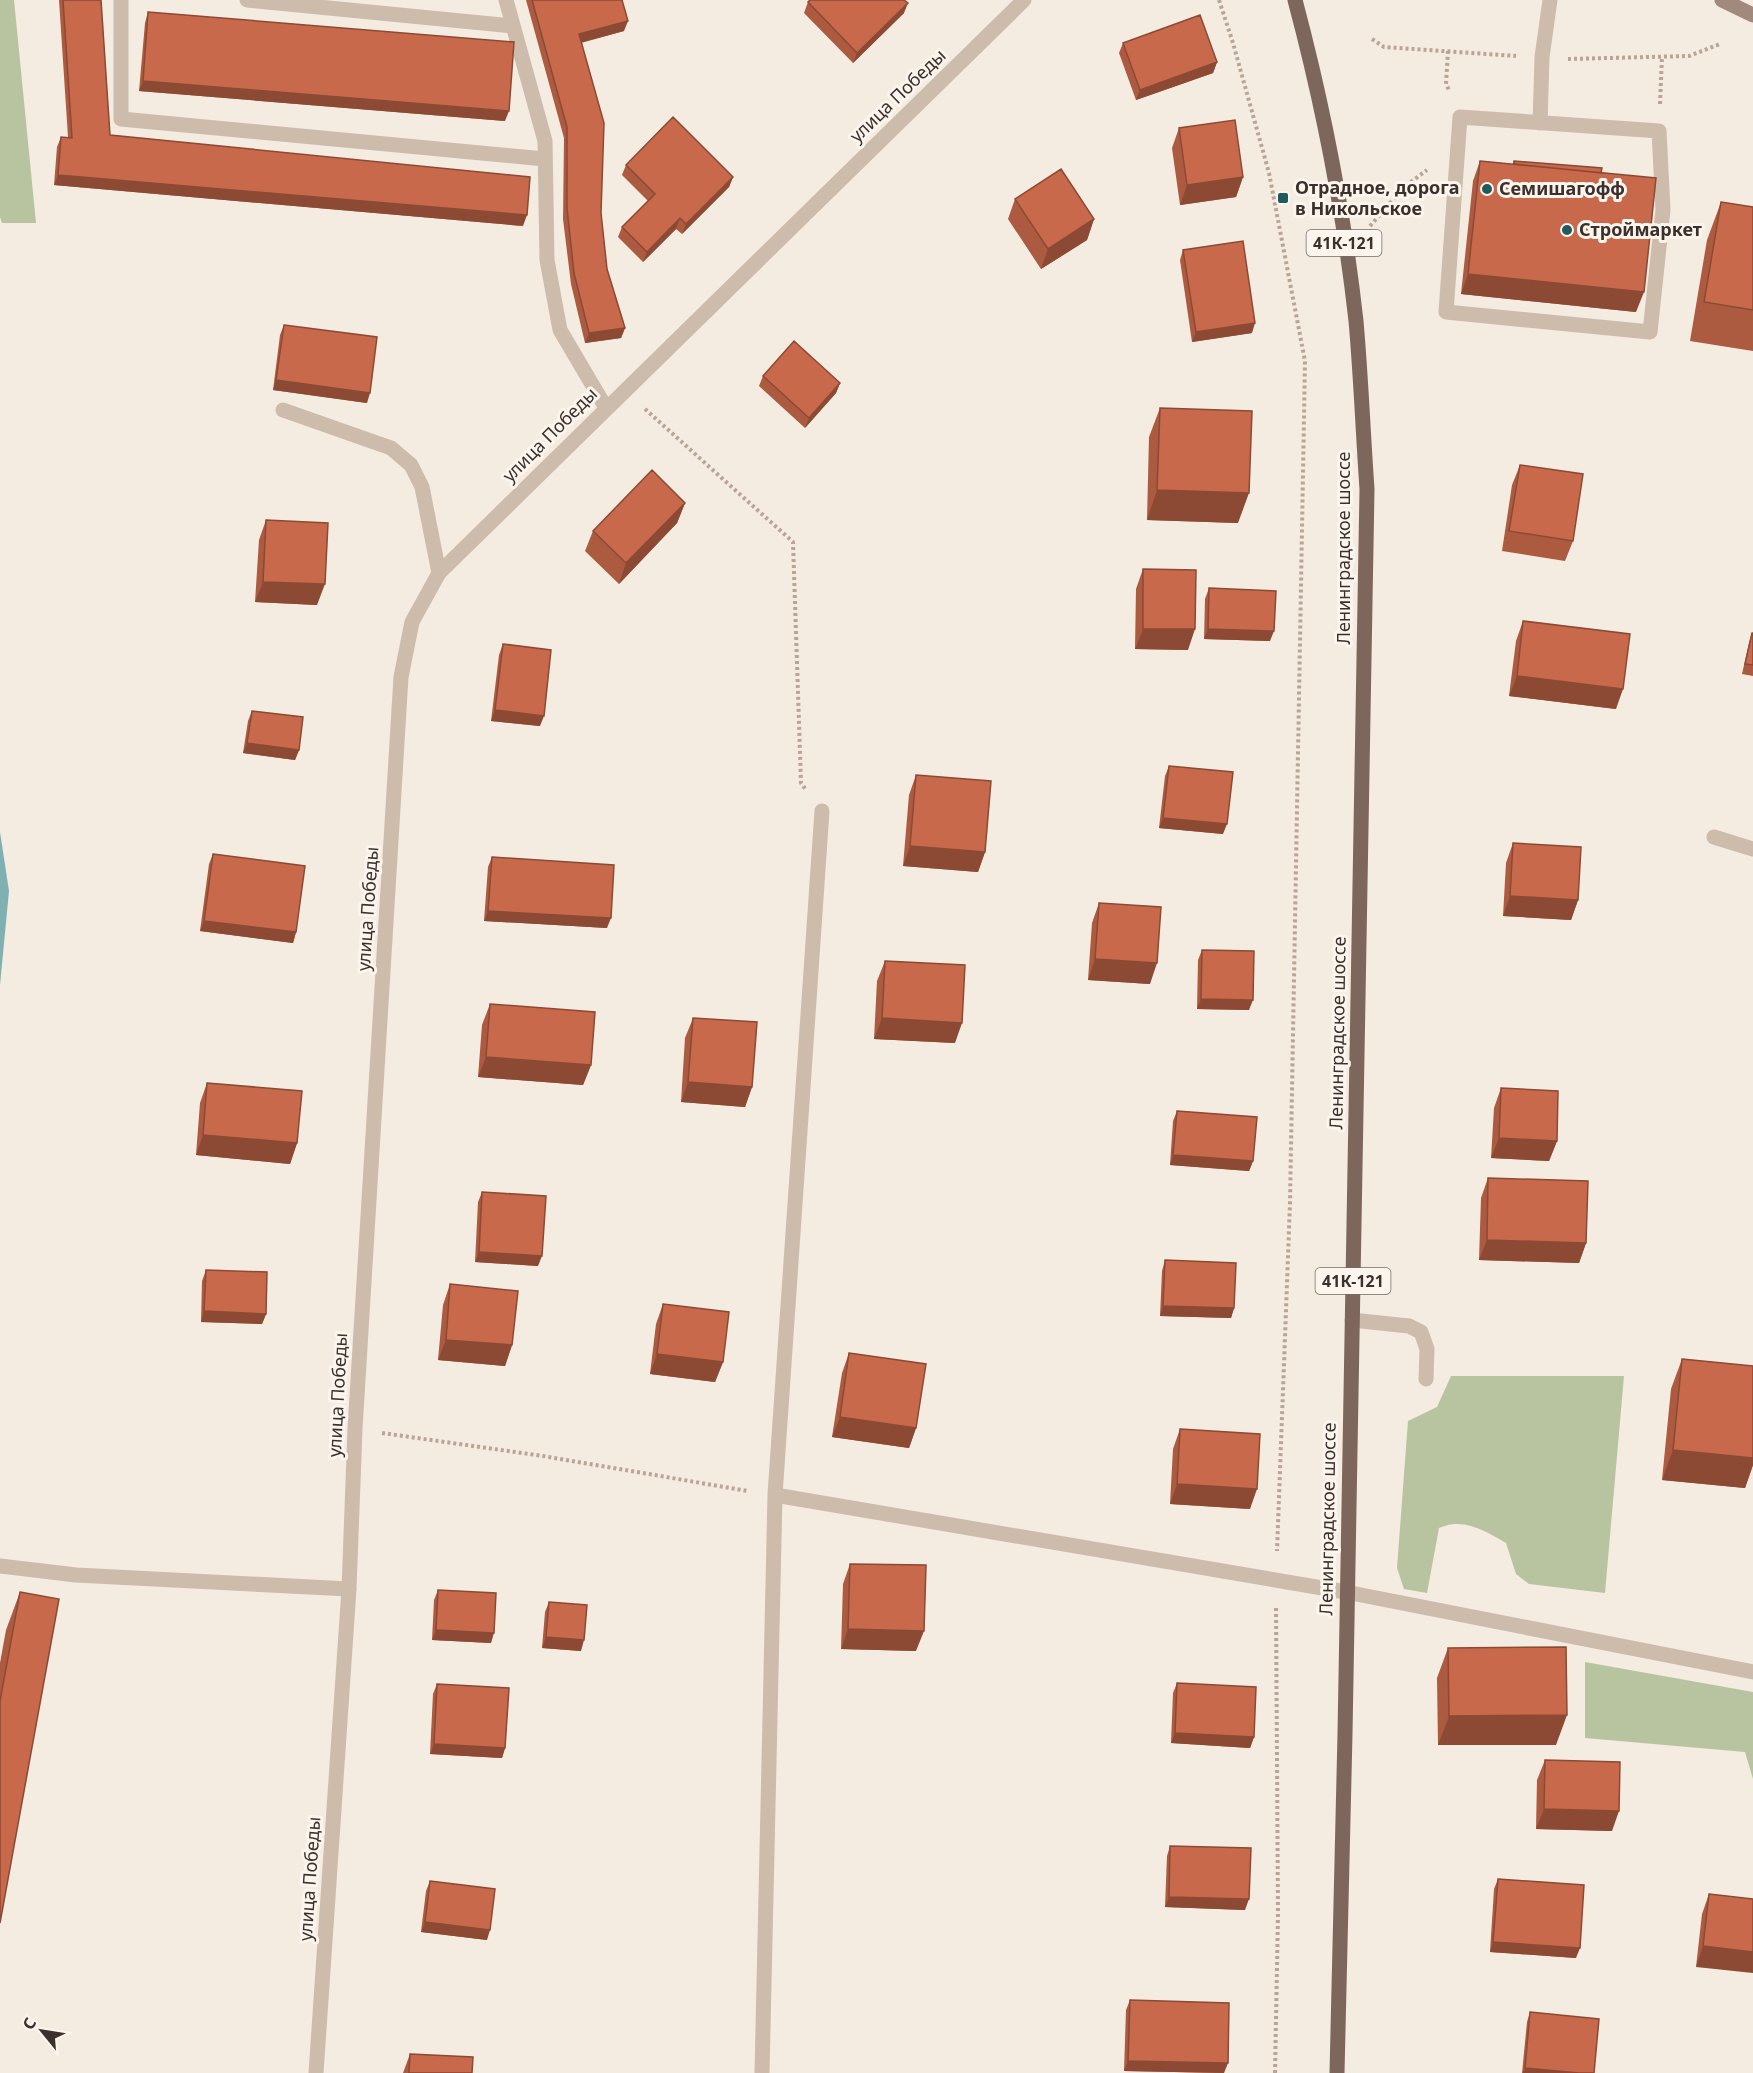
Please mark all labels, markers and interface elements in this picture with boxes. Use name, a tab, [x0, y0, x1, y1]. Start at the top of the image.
street label: улица Победы	[844, 43, 950, 147]
place label: Отрадное, дорога в Никольское	[1295, 175, 1460, 220]
place label: Семишагофф	[1499, 176, 1625, 200]
marker: Семишагофф	[1480, 182, 1494, 196]
marker: Отрадное, дорога в Никольское	[1276, 191, 1290, 205]
place label: Строймаркет	[1579, 217, 1702, 241]
marker: Строймаркет	[1560, 223, 1574, 237]
road number: 41К-121	[1306, 230, 1382, 256]
street label: улица Победы	[497, 382, 602, 487]
street label: Ленинградское шоссе	[1331, 451, 1355, 644]
street label: улица Победы	[351, 846, 383, 972]
street label: Ленинградское шоссе	[1323, 936, 1351, 1130]
road number: 41К-121	[1316, 1268, 1390, 1294]
street label: улица Победы	[322, 1332, 352, 1458]
street label: Ленинградское шоссе	[1313, 1422, 1341, 1616]
street label: улица Победы	[293, 1816, 325, 1942]
north arrow	[12, 2001, 72, 2061]
text: С	[17, 2014, 41, 2033]

